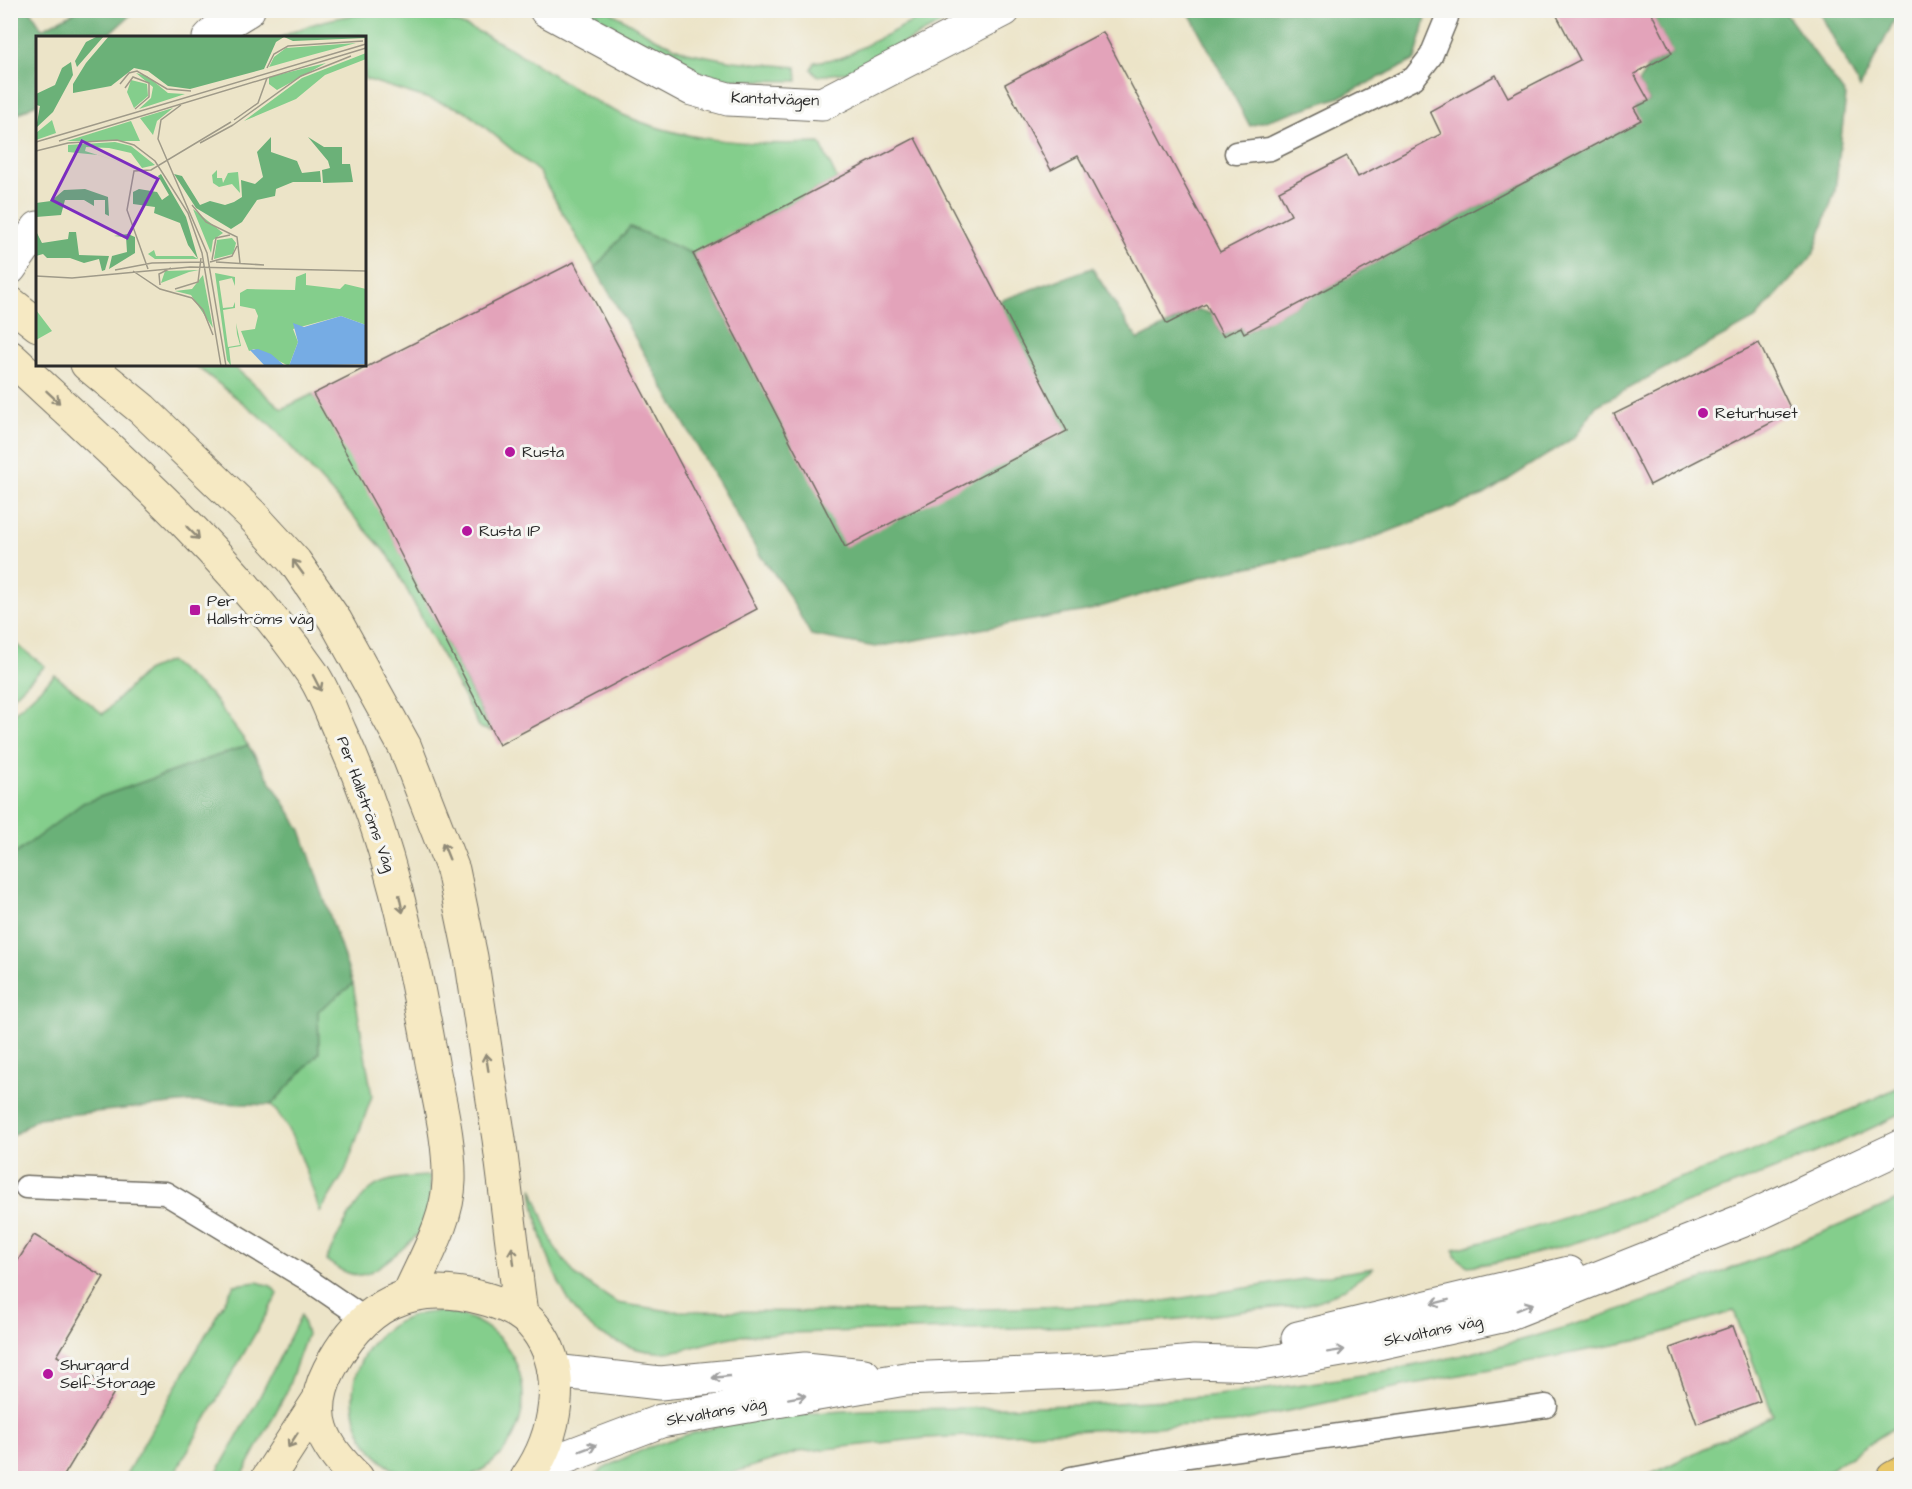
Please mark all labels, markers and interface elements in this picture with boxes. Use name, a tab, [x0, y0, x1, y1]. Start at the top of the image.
inset map	[36, 36, 366, 366]
street label: Kantatvägen	[730, 86, 819, 113]
one-way arrow	[46, 389, 61, 404]
place label: Returhuset	[1715, 402, 1798, 424]
marker: Returhuset	[1696, 406, 1710, 420]
place label: Rusta	[522, 441, 564, 463]
marker: Rusta	[503, 445, 517, 459]
place label: Rusta IP	[479, 520, 540, 542]
marker: Rusta IP	[460, 524, 474, 538]
one-way arrow	[185, 525, 200, 540]
one-way arrow	[292, 560, 304, 576]
place label: Per Hallströms väg	[207, 590, 314, 631]
marker: Per Hallströms väg	[188, 603, 202, 617]
one-way arrow	[311, 673, 323, 691]
street label: Per Hallströms Väg	[330, 733, 401, 875]
one-way arrow	[439, 842, 450, 861]
one-way arrow	[395, 894, 407, 913]
one-way arrow	[482, 1053, 493, 1073]
one-way arrow	[508, 1246, 519, 1266]
one-way arrow	[1431, 1297, 1450, 1309]
one-way arrow	[1515, 1301, 1534, 1312]
street label: Skvaltans väg	[1381, 1310, 1485, 1353]
one-way arrow	[1325, 1345, 1345, 1356]
place label: Shurgard Self-Storage	[60, 1354, 156, 1395]
marker: Shurgard Self-Storage	[41, 1367, 55, 1381]
one-way arrow	[712, 1372, 732, 1383]
street label: Skvaltans väg	[664, 1392, 768, 1433]
one-way arrow	[787, 1392, 807, 1403]
one-way arrow	[286, 1431, 298, 1448]
one-way arrow	[578, 1442, 597, 1453]

